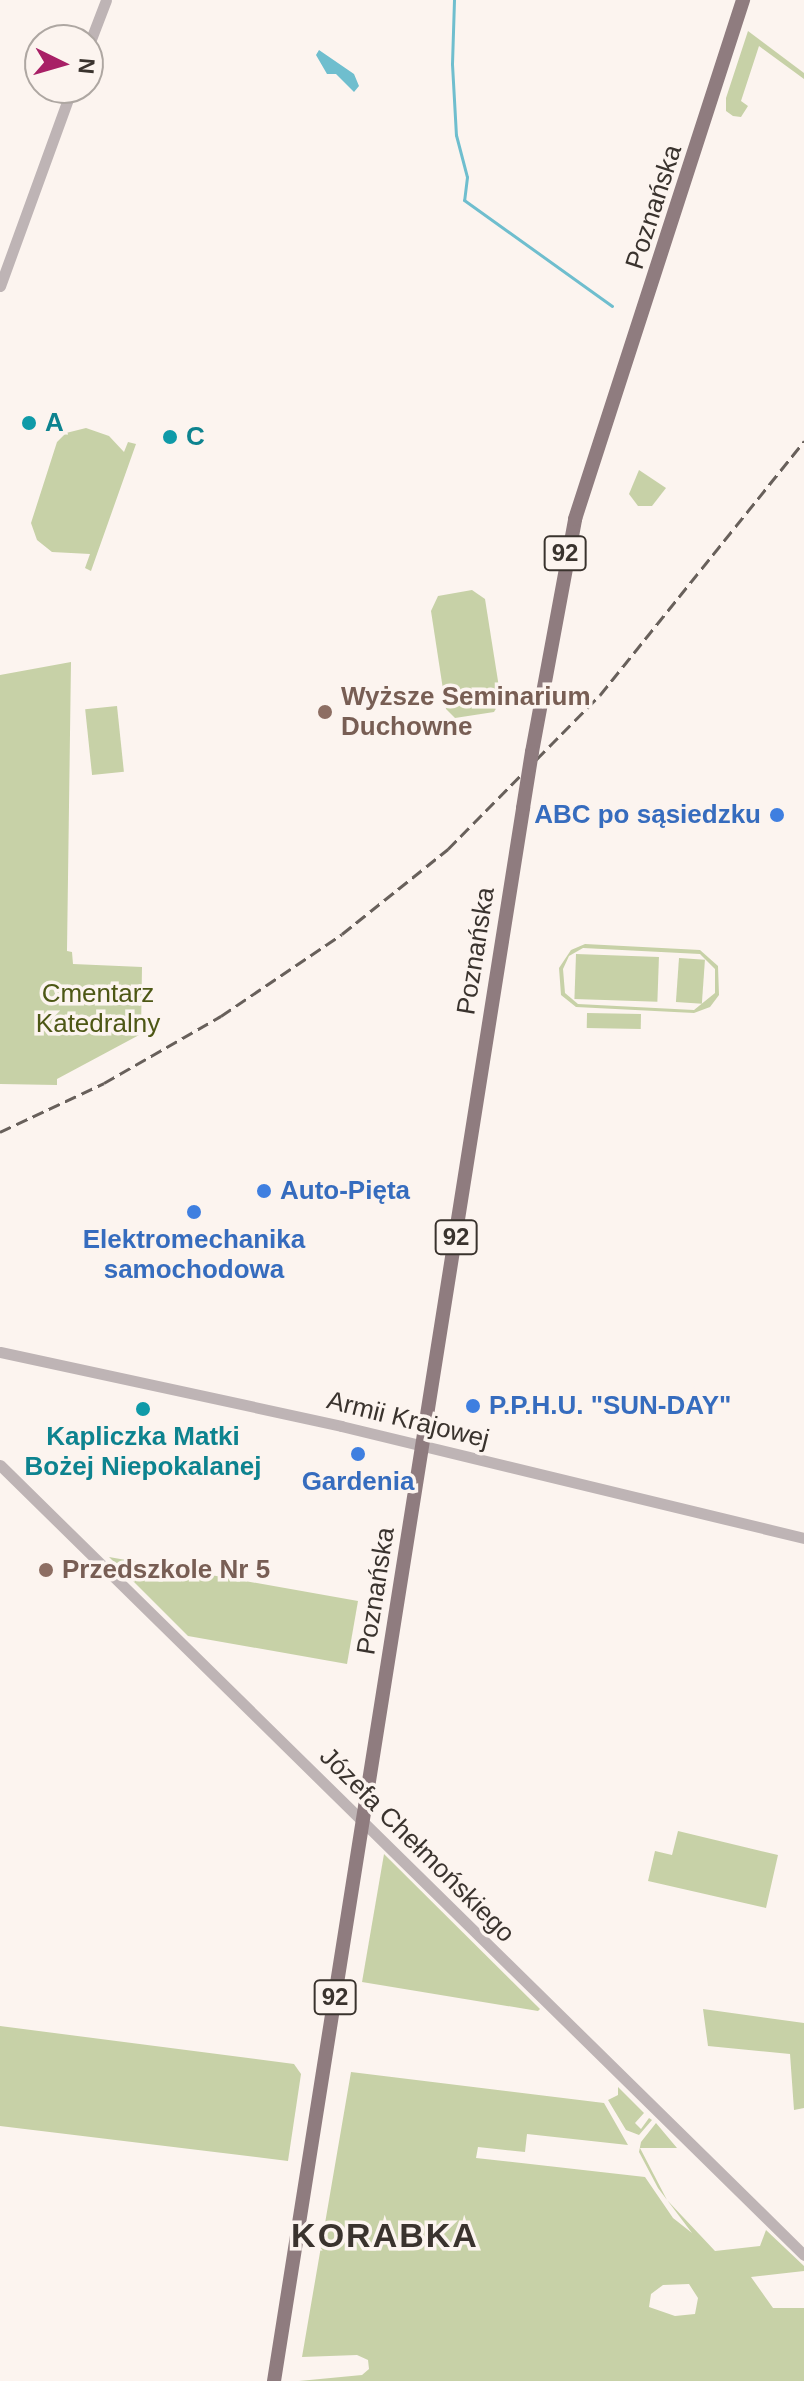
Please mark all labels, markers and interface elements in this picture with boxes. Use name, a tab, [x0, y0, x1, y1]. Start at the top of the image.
north arrow	[24, 24, 104, 104]
text: N	[73, 57, 100, 75]
street label: Poznańska	[619, 141, 689, 273]
place label: A	[45, 407, 64, 439]
marker: A	[20, 414, 38, 432]
place label: C	[186, 421, 205, 453]
marker: C	[161, 428, 179, 446]
road number: 92	[543, 533, 587, 573]
place label: Wyższe Seminarium Duchowne	[341, 681, 591, 742]
marker: Wyższe Seminarium Duchowne	[316, 703, 334, 721]
place label: ABC po sąsiedzku	[534, 799, 761, 831]
marker: ABC po sąsiedzku	[768, 806, 786, 824]
street label: Poznańska	[451, 885, 501, 1017]
park label: Cmentarz Katedralny	[36, 978, 160, 1040]
place label: Auto-Pięta	[280, 1175, 410, 1207]
marker: Auto-Pięta	[255, 1182, 273, 1200]
marker: Elektromechanika samochodowa	[185, 1203, 203, 1221]
road number: 92	[434, 1217, 478, 1257]
place label: Elektromechanika samochodowa	[83, 1224, 305, 1286]
street label: Armii Krajowej	[324, 1385, 492, 1455]
place label: P.P.H.U. "SUN-DAY"	[489, 1390, 731, 1422]
marker: P.P.H.U. "SUN-DAY"	[464, 1397, 482, 1415]
marker: Kapliczka Matki Bożej Niepokalanej	[134, 1400, 152, 1418]
place label: Kapliczka Matki Bożej Niepokalanej	[25, 1421, 261, 1482]
marker: Gardenia	[349, 1445, 367, 1463]
place label: Gardenia	[302, 1466, 414, 1498]
street label: Poznańska	[351, 1525, 401, 1657]
place label: Przedszkole Nr 5	[62, 1554, 270, 1586]
marker: Przedszkole Nr 5	[37, 1561, 55, 1579]
street label: Józefa Chełmońskiego	[313, 1741, 521, 1949]
road number: 92	[313, 1977, 357, 2017]
district label: KORABKA	[291, 2216, 479, 2256]

